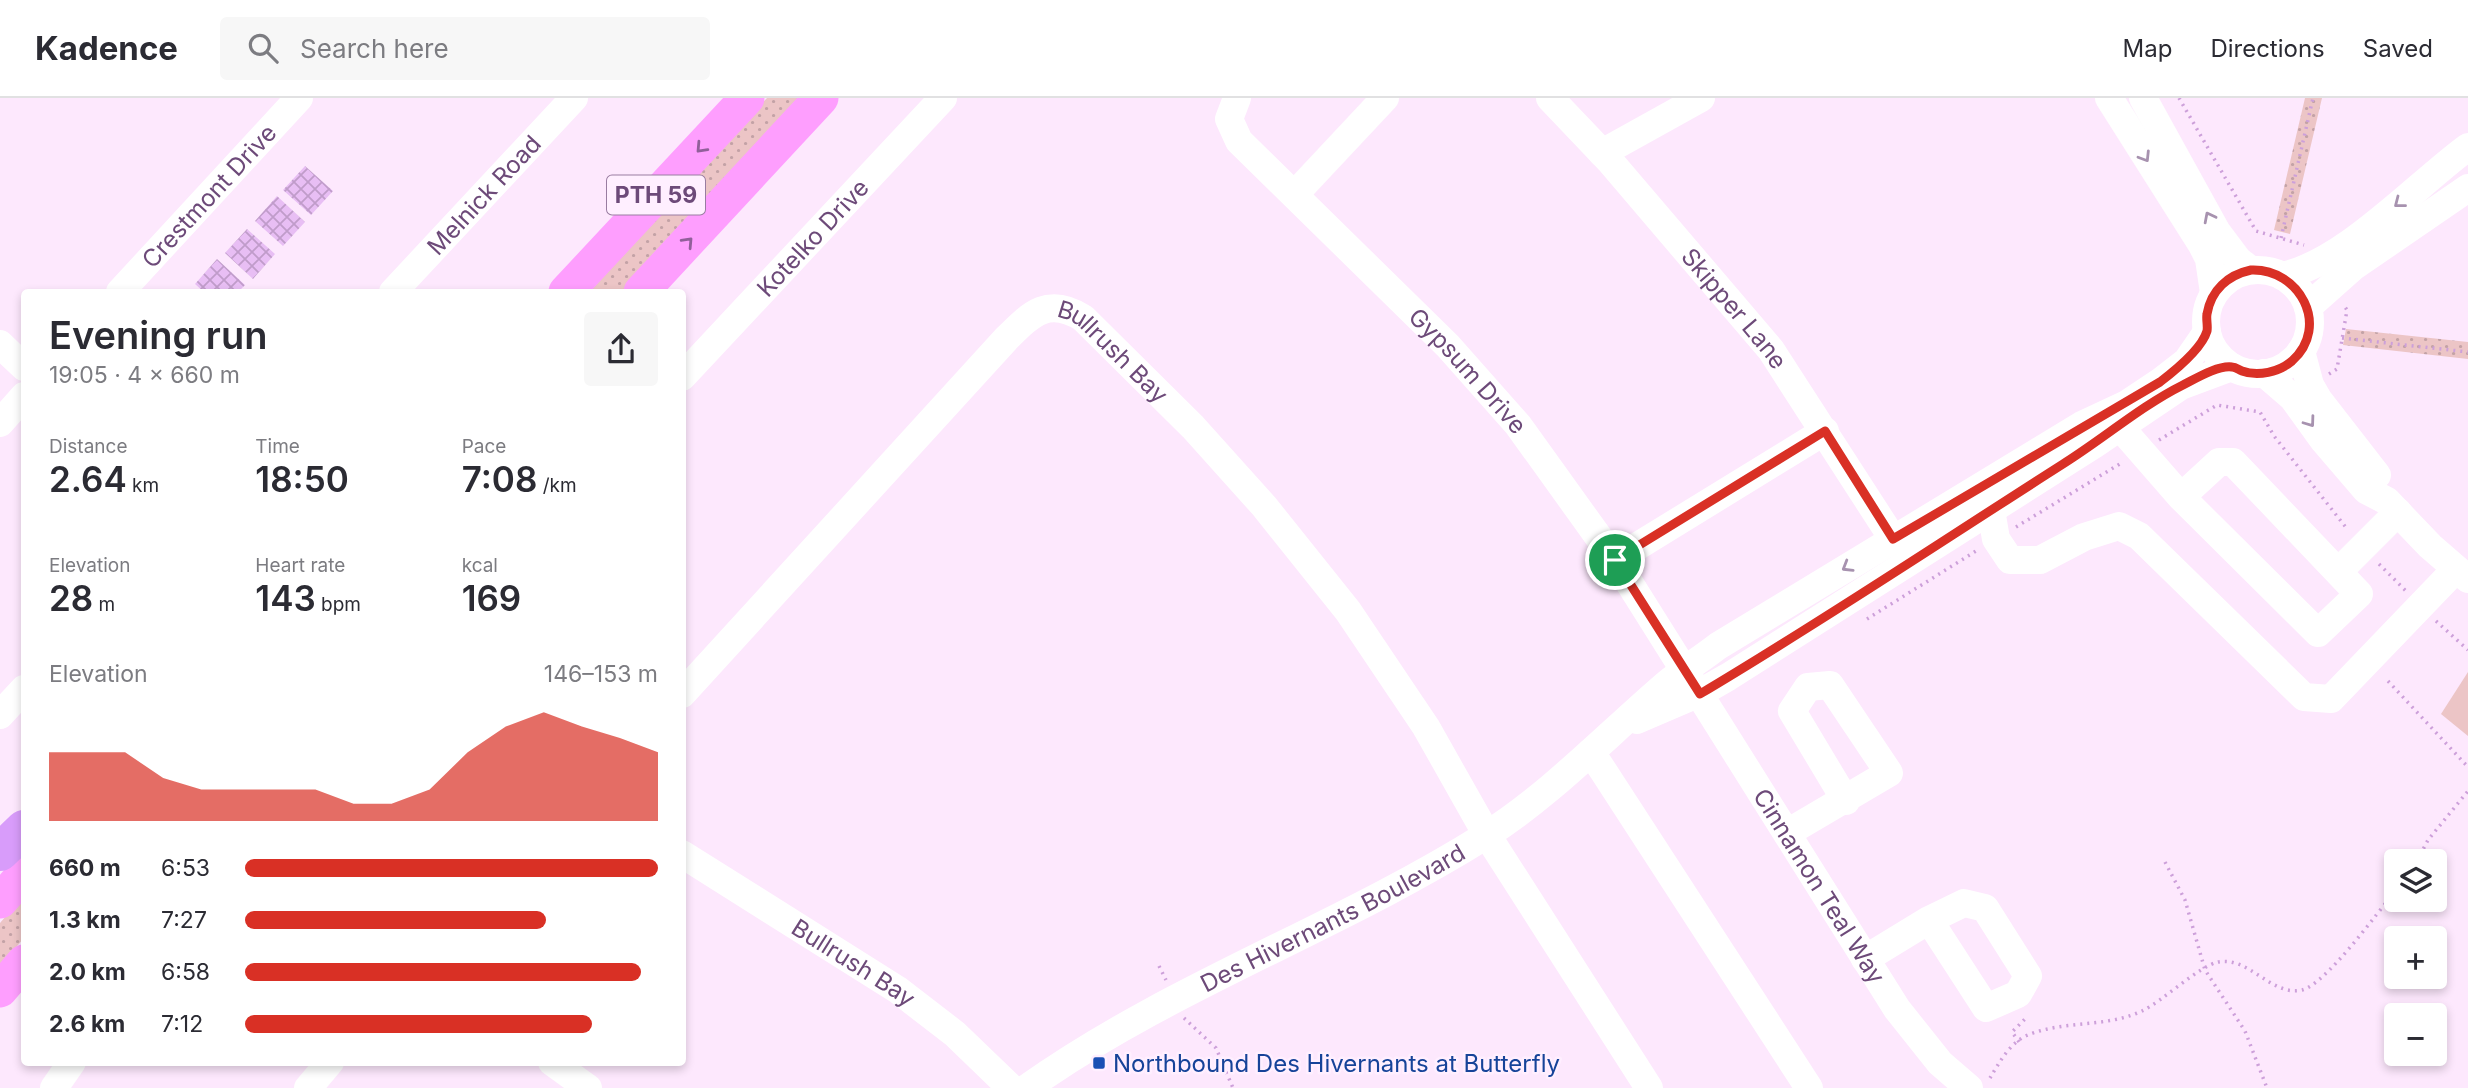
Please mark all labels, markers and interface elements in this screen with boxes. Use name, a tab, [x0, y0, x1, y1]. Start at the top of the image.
search box	[220, 17, 710, 80]
text: Kadence	[35, 28, 178, 68]
icon: search	[244, 29, 282, 67]
text: Search here	[300, 33, 449, 64]
text: Map	[2123, 34, 2172, 63]
text: Directions	[2210, 34, 2325, 63]
text: Saved	[2363, 34, 2433, 63]
street label: Crestmont Drive	[136, 118, 282, 273]
street label: Melnick Road	[421, 129, 547, 261]
one-way arrow	[696, 140, 709, 153]
one-way arrow	[2136, 149, 2149, 162]
street label: Kotelko Drive	[751, 173, 874, 302]
road number: PTH 59	[607, 176, 705, 214]
one-way arrow	[2394, 194, 2406, 207]
one-way arrow	[2204, 212, 2217, 225]
one-way arrow	[679, 237, 692, 250]
street label: Skipper Lane	[1676, 242, 1794, 374]
street label: Bullrush Bay	[1054, 294, 1174, 409]
street label: Gypsum Drive	[1403, 302, 1533, 439]
text: Evening run	[49, 312, 267, 358]
button: share	[584, 312, 658, 386]
text: 19:05 · 4 × 660 m	[49, 361, 240, 389]
one-way arrow	[2302, 415, 2314, 427]
text: Distance	[49, 435, 127, 458]
text: Time	[255, 435, 300, 458]
text: Pace	[462, 435, 506, 458]
text: 2.64	[49, 458, 127, 500]
text: 18:50	[255, 458, 349, 500]
text: 7:08	[462, 458, 537, 500]
text: km	[127, 474, 159, 497]
text: /km	[537, 474, 577, 497]
pin	[1585, 530, 1645, 590]
icon: arrive	[1596, 541, 1634, 579]
text: Elevation	[49, 554, 130, 577]
text: Heart rate	[255, 554, 345, 577]
text: kcal	[462, 554, 498, 577]
one-way arrow	[1842, 559, 1855, 572]
text: 28	[49, 577, 93, 619]
text: 143	[255, 577, 316, 619]
text: 169	[462, 577, 521, 619]
text: m	[93, 593, 115, 616]
text: bpm	[316, 593, 361, 616]
text: Elevation	[49, 660, 148, 688]
text: 146–153 m	[544, 660, 658, 688]
street label: Cinnamon Teal Way	[1748, 783, 1892, 989]
street label: Des Hivernants Boulevard	[1195, 837, 1470, 998]
map controls	[2384, 849, 2447, 1066]
button: layers	[2384, 849, 2447, 912]
text: 660 m	[49, 854, 121, 882]
text: 6:53	[161, 854, 210, 882]
text: 1.3 km	[49, 906, 121, 934]
text: 7:27	[161, 906, 207, 934]
street label: Bullrush Bay	[787, 912, 921, 1013]
button: +	[2384, 926, 2447, 989]
text: 2.0 km	[49, 958, 126, 986]
text: 6:58	[161, 958, 210, 986]
button: −	[2384, 1003, 2447, 1066]
text: 2.6 km	[49, 1010, 125, 1038]
text: 7:12	[161, 1010, 203, 1038]
place label: Northbound Des Hivernants at Butterfly	[1113, 1049, 1560, 1078]
marker: Northbound Des Hivernants at Butterfly	[1091, 1055, 1107, 1071]

